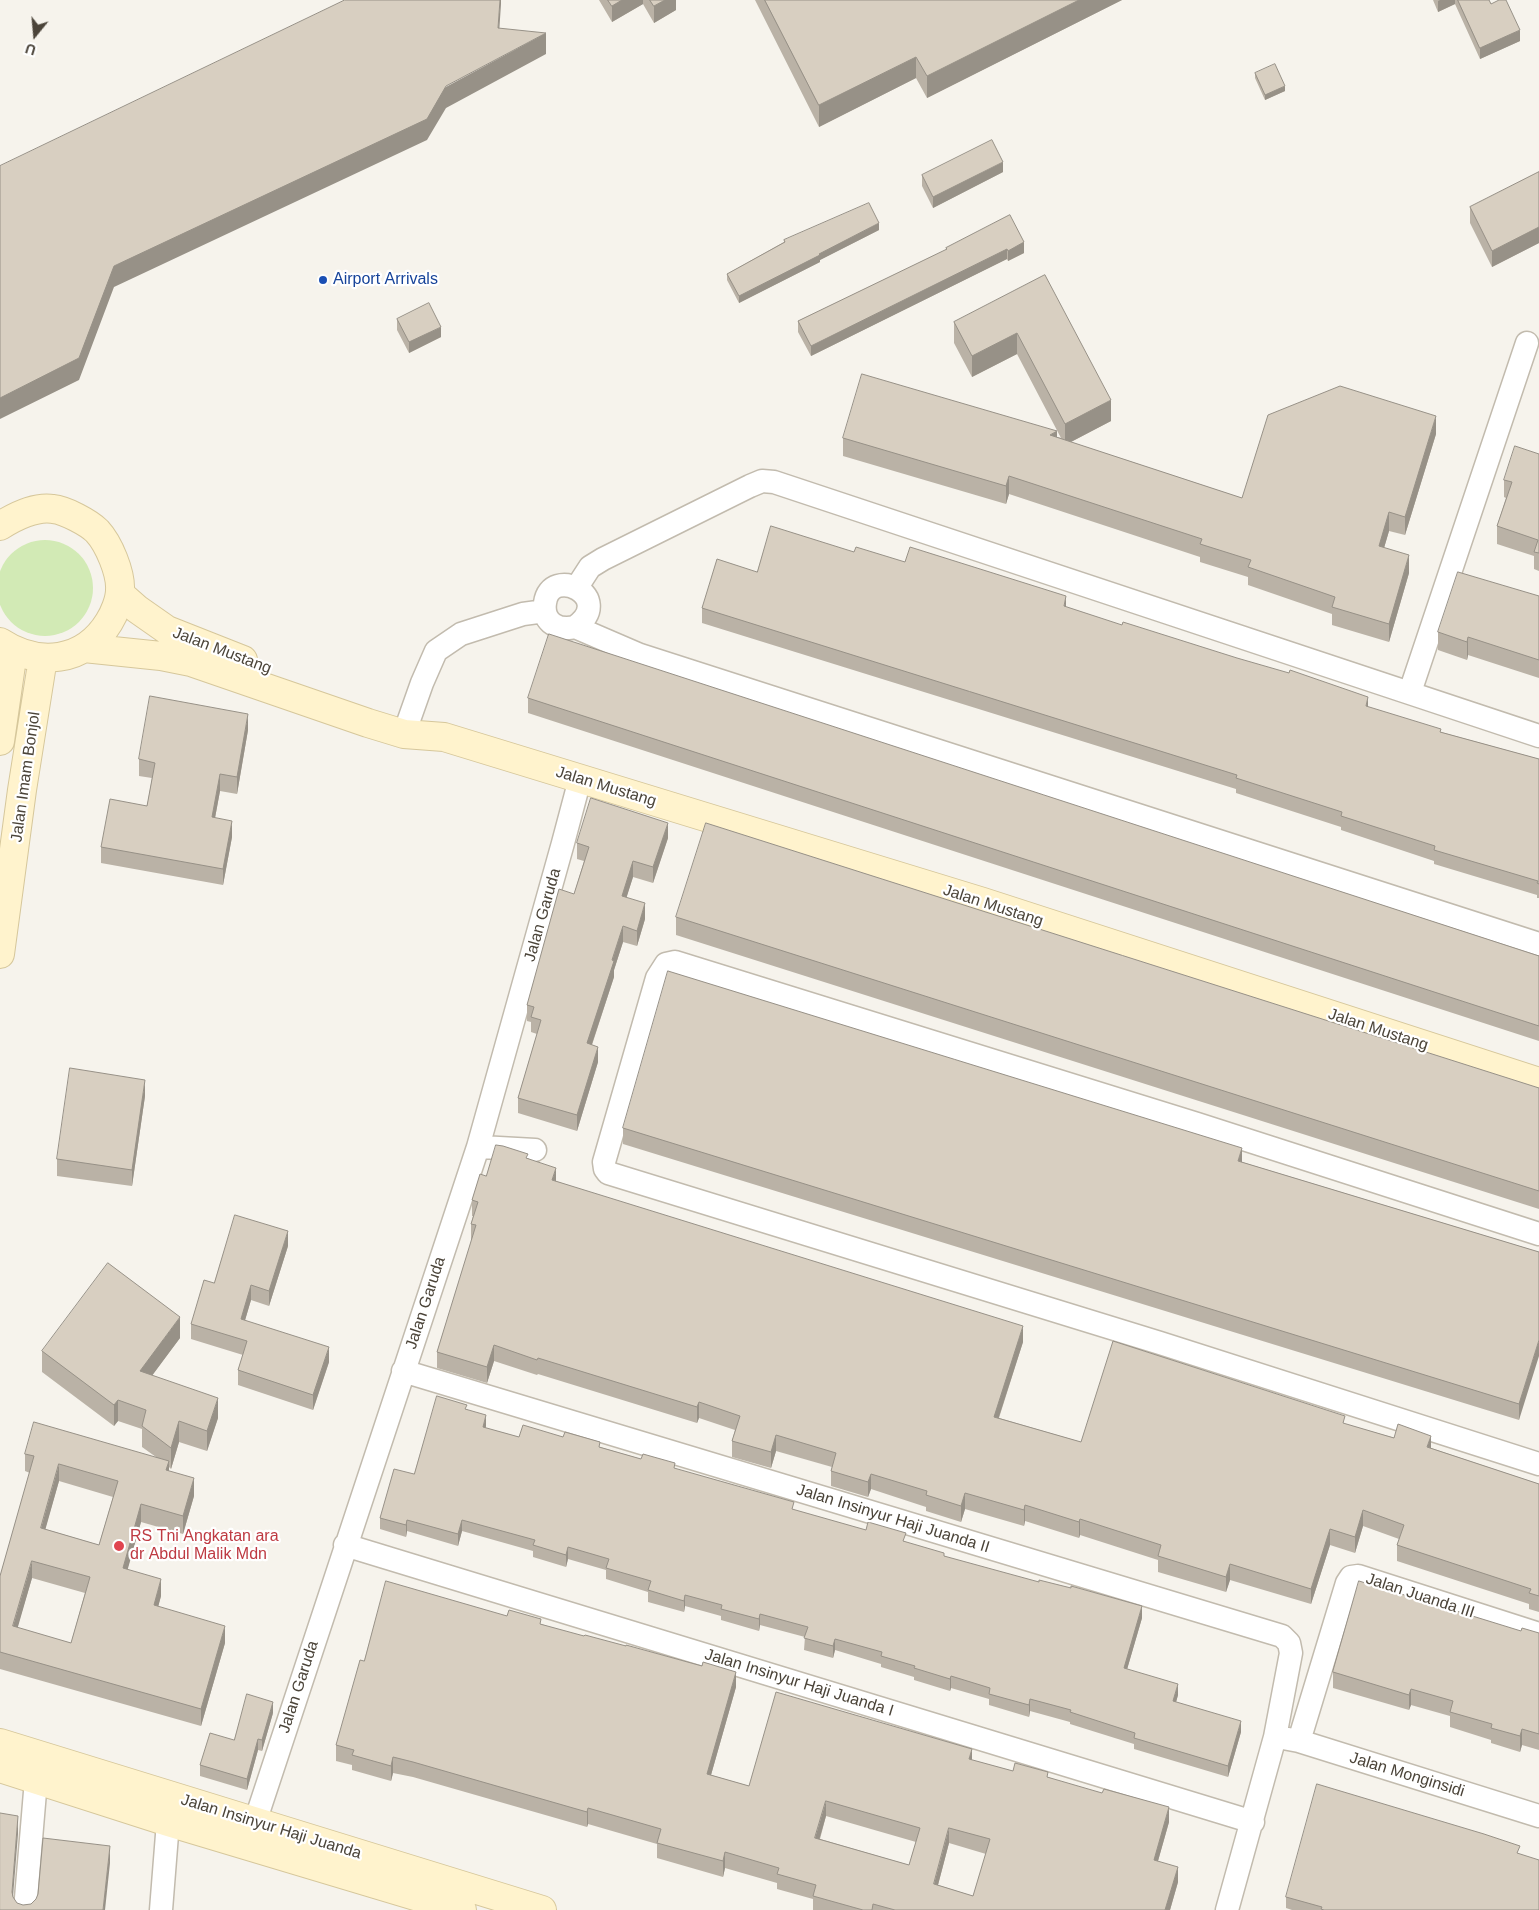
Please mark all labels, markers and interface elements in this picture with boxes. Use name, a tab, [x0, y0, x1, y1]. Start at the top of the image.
north arrow	[10, 10, 60, 60]
text: U	[23, 40, 38, 58]
place label: Airport Arrivals	[333, 270, 438, 290]
marker: Airport Arrivals	[317, 274, 329, 286]
street label: Jalan Mustang	[170, 623, 274, 679]
street label: Jalan Imam Bonjol	[7, 710, 45, 844]
street label: Jalan Mustang	[553, 763, 659, 811]
street label: Jalan Garuda	[521, 866, 565, 964]
street label: Jalan Mustang	[941, 881, 1045, 931]
street label: Jalan Mustang	[1326, 1005, 1430, 1055]
street label: Jalan Garuda	[402, 1254, 450, 1352]
street label: Jalan Insinyur Haji Juanda II	[794, 1480, 992, 1558]
place label: RS Tni Angkatan ara dr Abdul Malik Mdn	[130, 1527, 279, 1565]
marker: RS Tni Angkatan ara dr Abdul Malik Mdn	[112, 1539, 126, 1553]
street label: Jalan Juanda III	[1363, 1569, 1477, 1623]
street label: Jalan Garuda	[275, 1638, 323, 1736]
street label: Jalan Insinyur Haji Juanda I	[702, 1645, 896, 1721]
street label: Jalan Monginsidi	[1347, 1748, 1467, 1802]
street label: Jalan Insinyur Haji Juanda	[178, 1790, 364, 1864]

